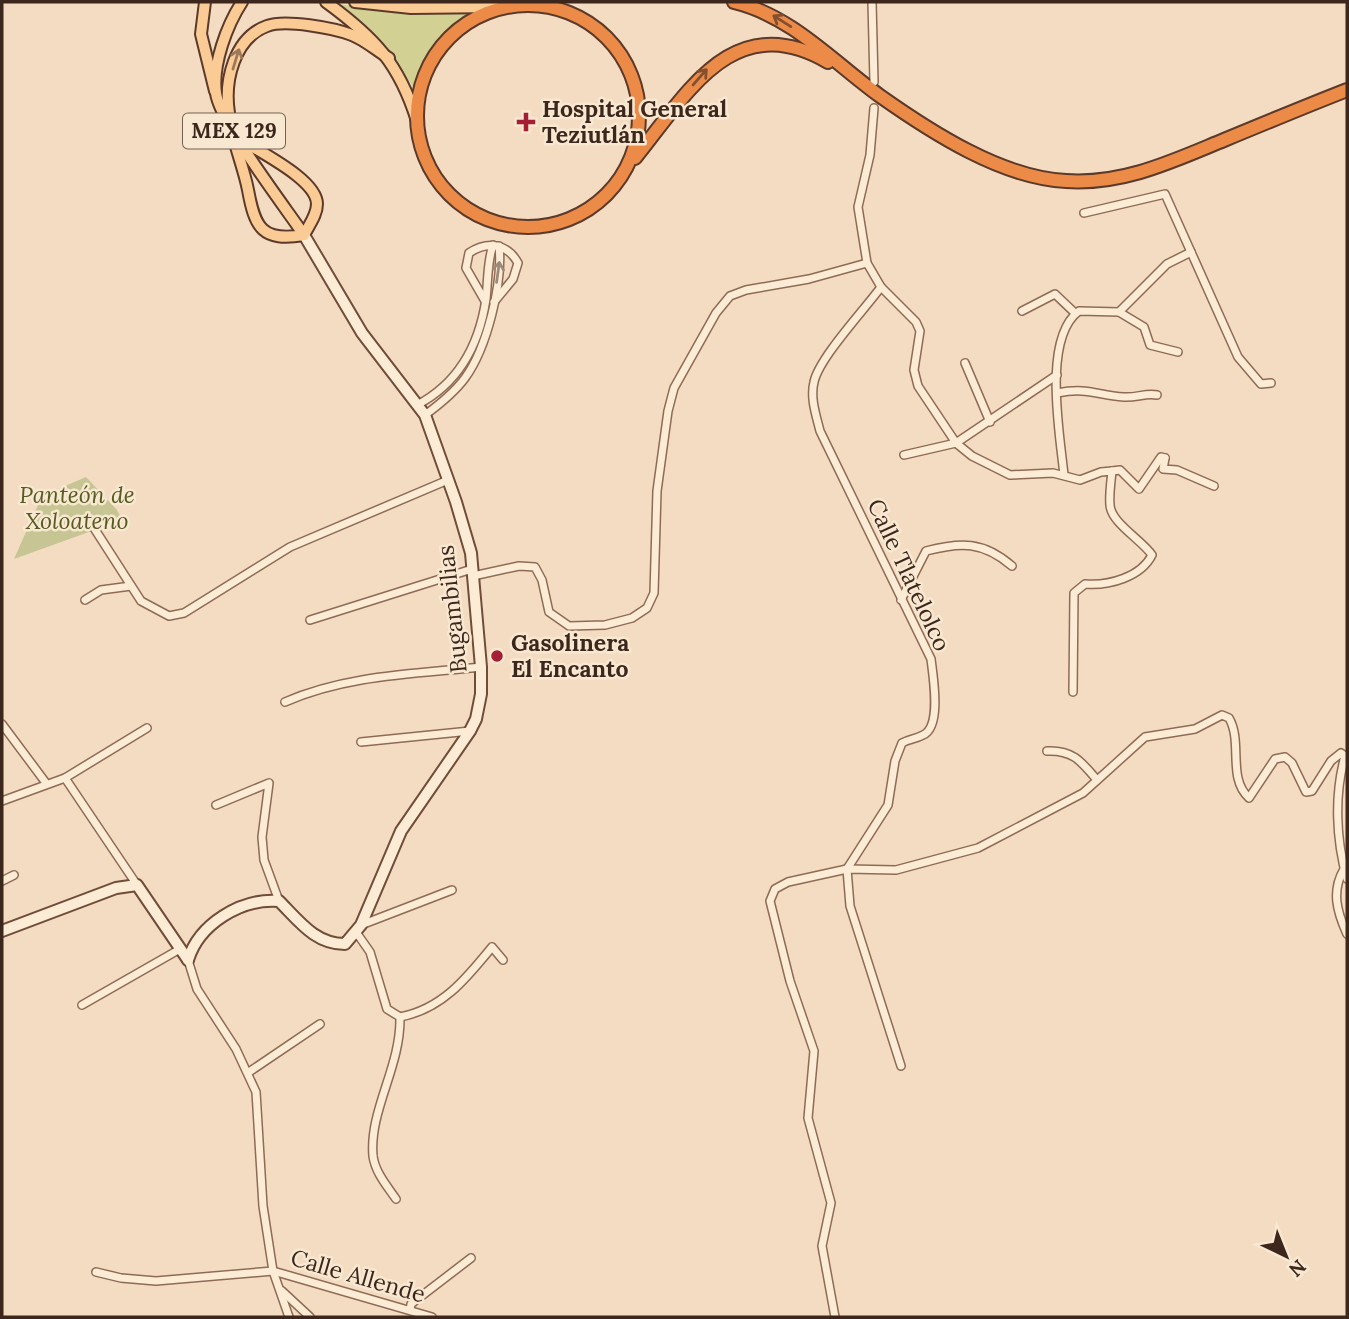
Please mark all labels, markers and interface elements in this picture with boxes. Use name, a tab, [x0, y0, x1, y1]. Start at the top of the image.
one-way arrow	[772, 14, 792, 28]
one-way arrow	[230, 48, 243, 70]
one-way arrow	[692, 69, 708, 87]
place label: Hospital General Teziutlán	[542, 94, 727, 149]
marker: Hospital General Teziutlán	[516, 112, 536, 132]
road number: MEX 129	[183, 114, 285, 148]
one-way arrow	[491, 262, 504, 284]
park label: Panteón de Xoloateno	[19, 480, 135, 535]
street label: Calle Tlatelolco	[862, 494, 957, 655]
street label: Bugambilias	[430, 544, 473, 674]
place label: Gasolinera El Encanto	[511, 628, 629, 683]
marker: Gasolinera El Encanto	[489, 648, 505, 664]
north arrow	[1251, 1221, 1321, 1291]
street label: Calle Allende	[288, 1242, 429, 1309]
text: N	[1284, 1255, 1311, 1282]

